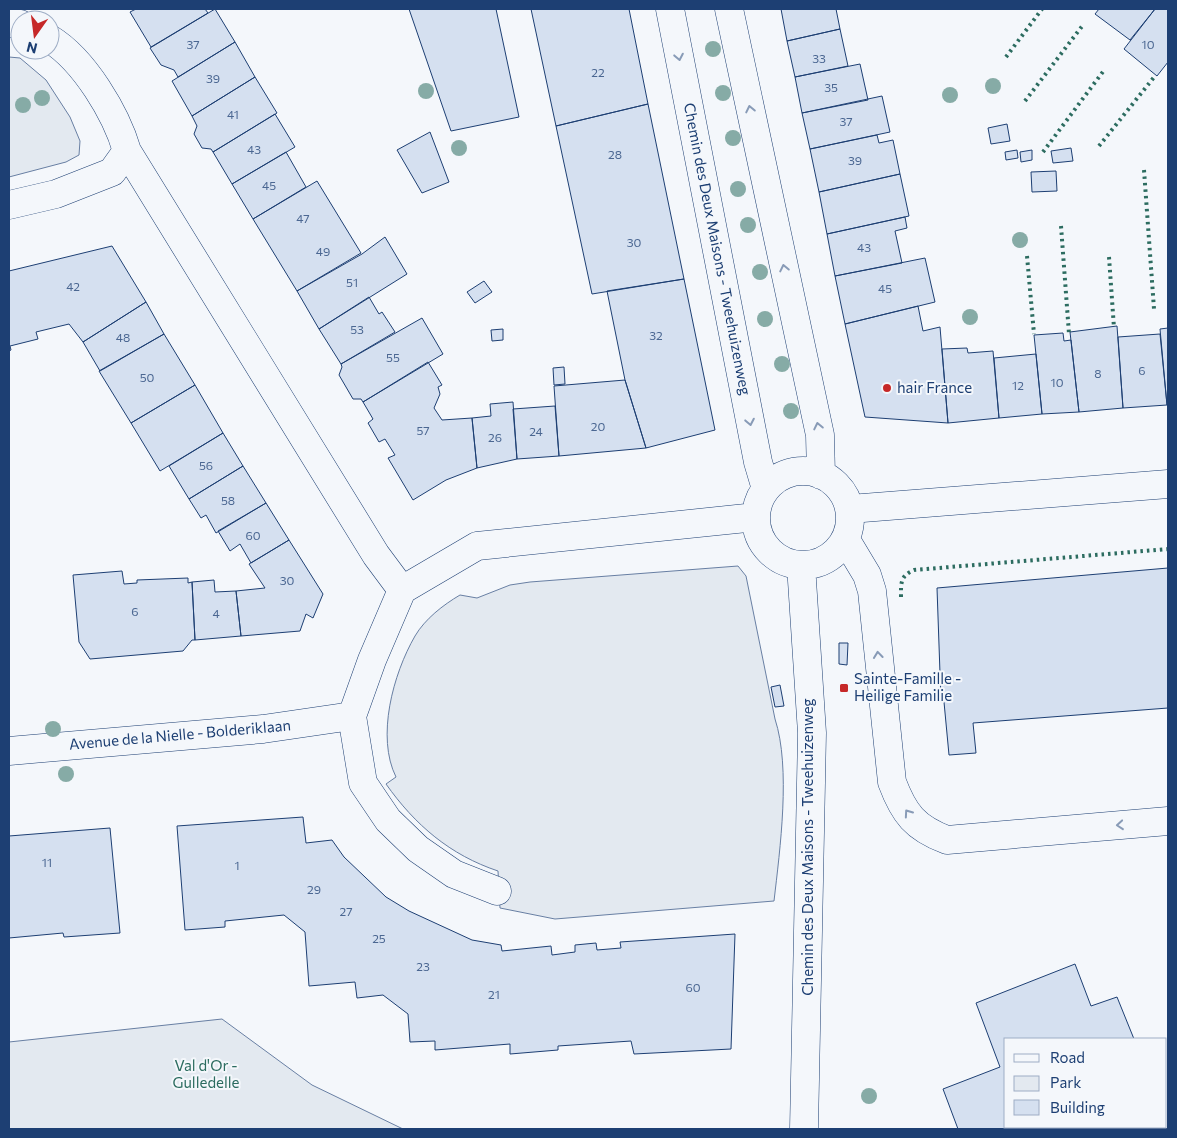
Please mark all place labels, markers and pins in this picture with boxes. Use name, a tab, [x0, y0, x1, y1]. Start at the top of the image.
place label: hair France	[897, 378, 972, 396]
marker: hair France	[881, 382, 893, 394]
place label: Sainte-Famille - Heilige Familie	[854, 669, 961, 704]
marker: Sainte-Famille - Heilige Familie	[838, 682, 850, 694]

